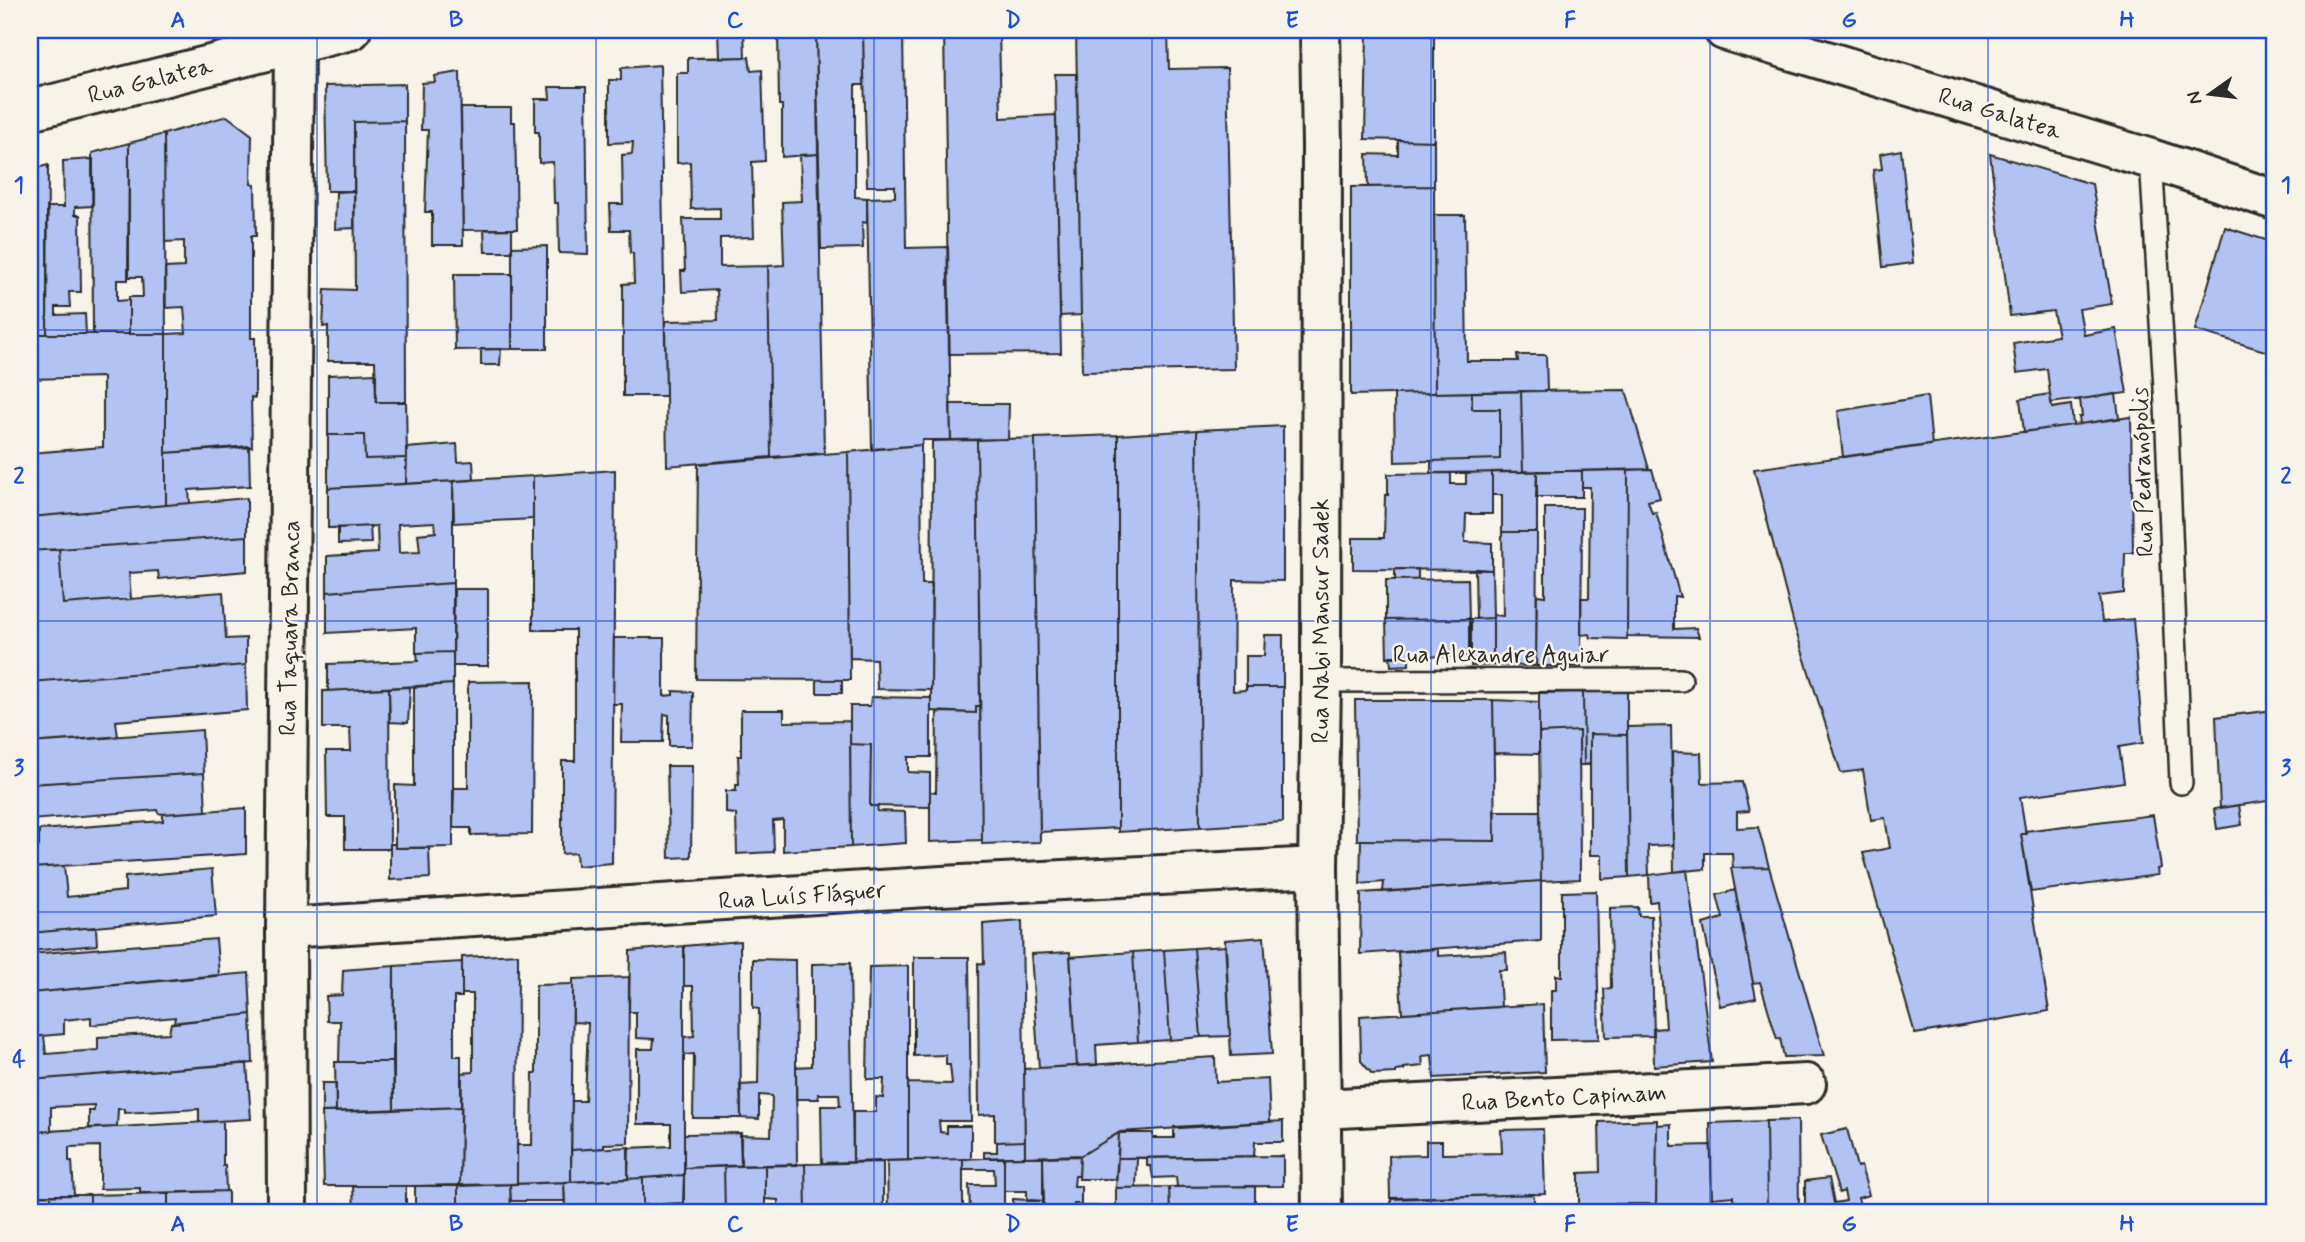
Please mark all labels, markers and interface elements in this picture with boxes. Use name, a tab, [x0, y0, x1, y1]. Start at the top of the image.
text: A	[170, 6, 186, 36]
text: B	[449, 6, 464, 36]
text: C	[727, 6, 744, 36]
text: D	[1005, 6, 1021, 36]
text: E	[1285, 6, 1299, 36]
text: F	[1564, 6, 1576, 36]
text: G	[1841, 6, 1857, 36]
text: H	[2119, 6, 2135, 36]
street label: Rua Galatea	[85, 51, 216, 112]
north arrow	[2176, 60, 2246, 130]
street label: Rua Galatea	[1934, 81, 2065, 148]
text: N	[2181, 89, 2209, 107]
text: 1	[14, 171, 24, 201]
text: 1	[2281, 171, 2291, 201]
street label: Rua Pedranópolis	[2125, 386, 2162, 558]
text: 2	[13, 462, 25, 492]
text: 2	[2280, 462, 2292, 492]
street label: Rua Nabi Mansur Sadek	[1306, 499, 1337, 743]
street label: Rua Taquara Branca	[273, 520, 308, 736]
street label: Rua Alexandre Aguiar	[1393, 640, 1609, 671]
text: 3	[14, 754, 25, 784]
text: 3	[2281, 754, 2292, 784]
street label: Rua Luís Fláquer	[717, 875, 887, 918]
text: 4	[12, 1045, 26, 1075]
text: 4	[2279, 1045, 2293, 1075]
street label: Rua Bento Capinam	[1461, 1078, 1667, 1119]
text: A	[170, 1210, 186, 1240]
text: B	[449, 1210, 464, 1240]
text: C	[727, 1210, 744, 1240]
text: D	[1005, 1210, 1021, 1240]
text: E	[1285, 1210, 1299, 1240]
text: F	[1564, 1210, 1576, 1240]
text: G	[1841, 1210, 1857, 1240]
text: H	[2119, 1210, 2135, 1240]

